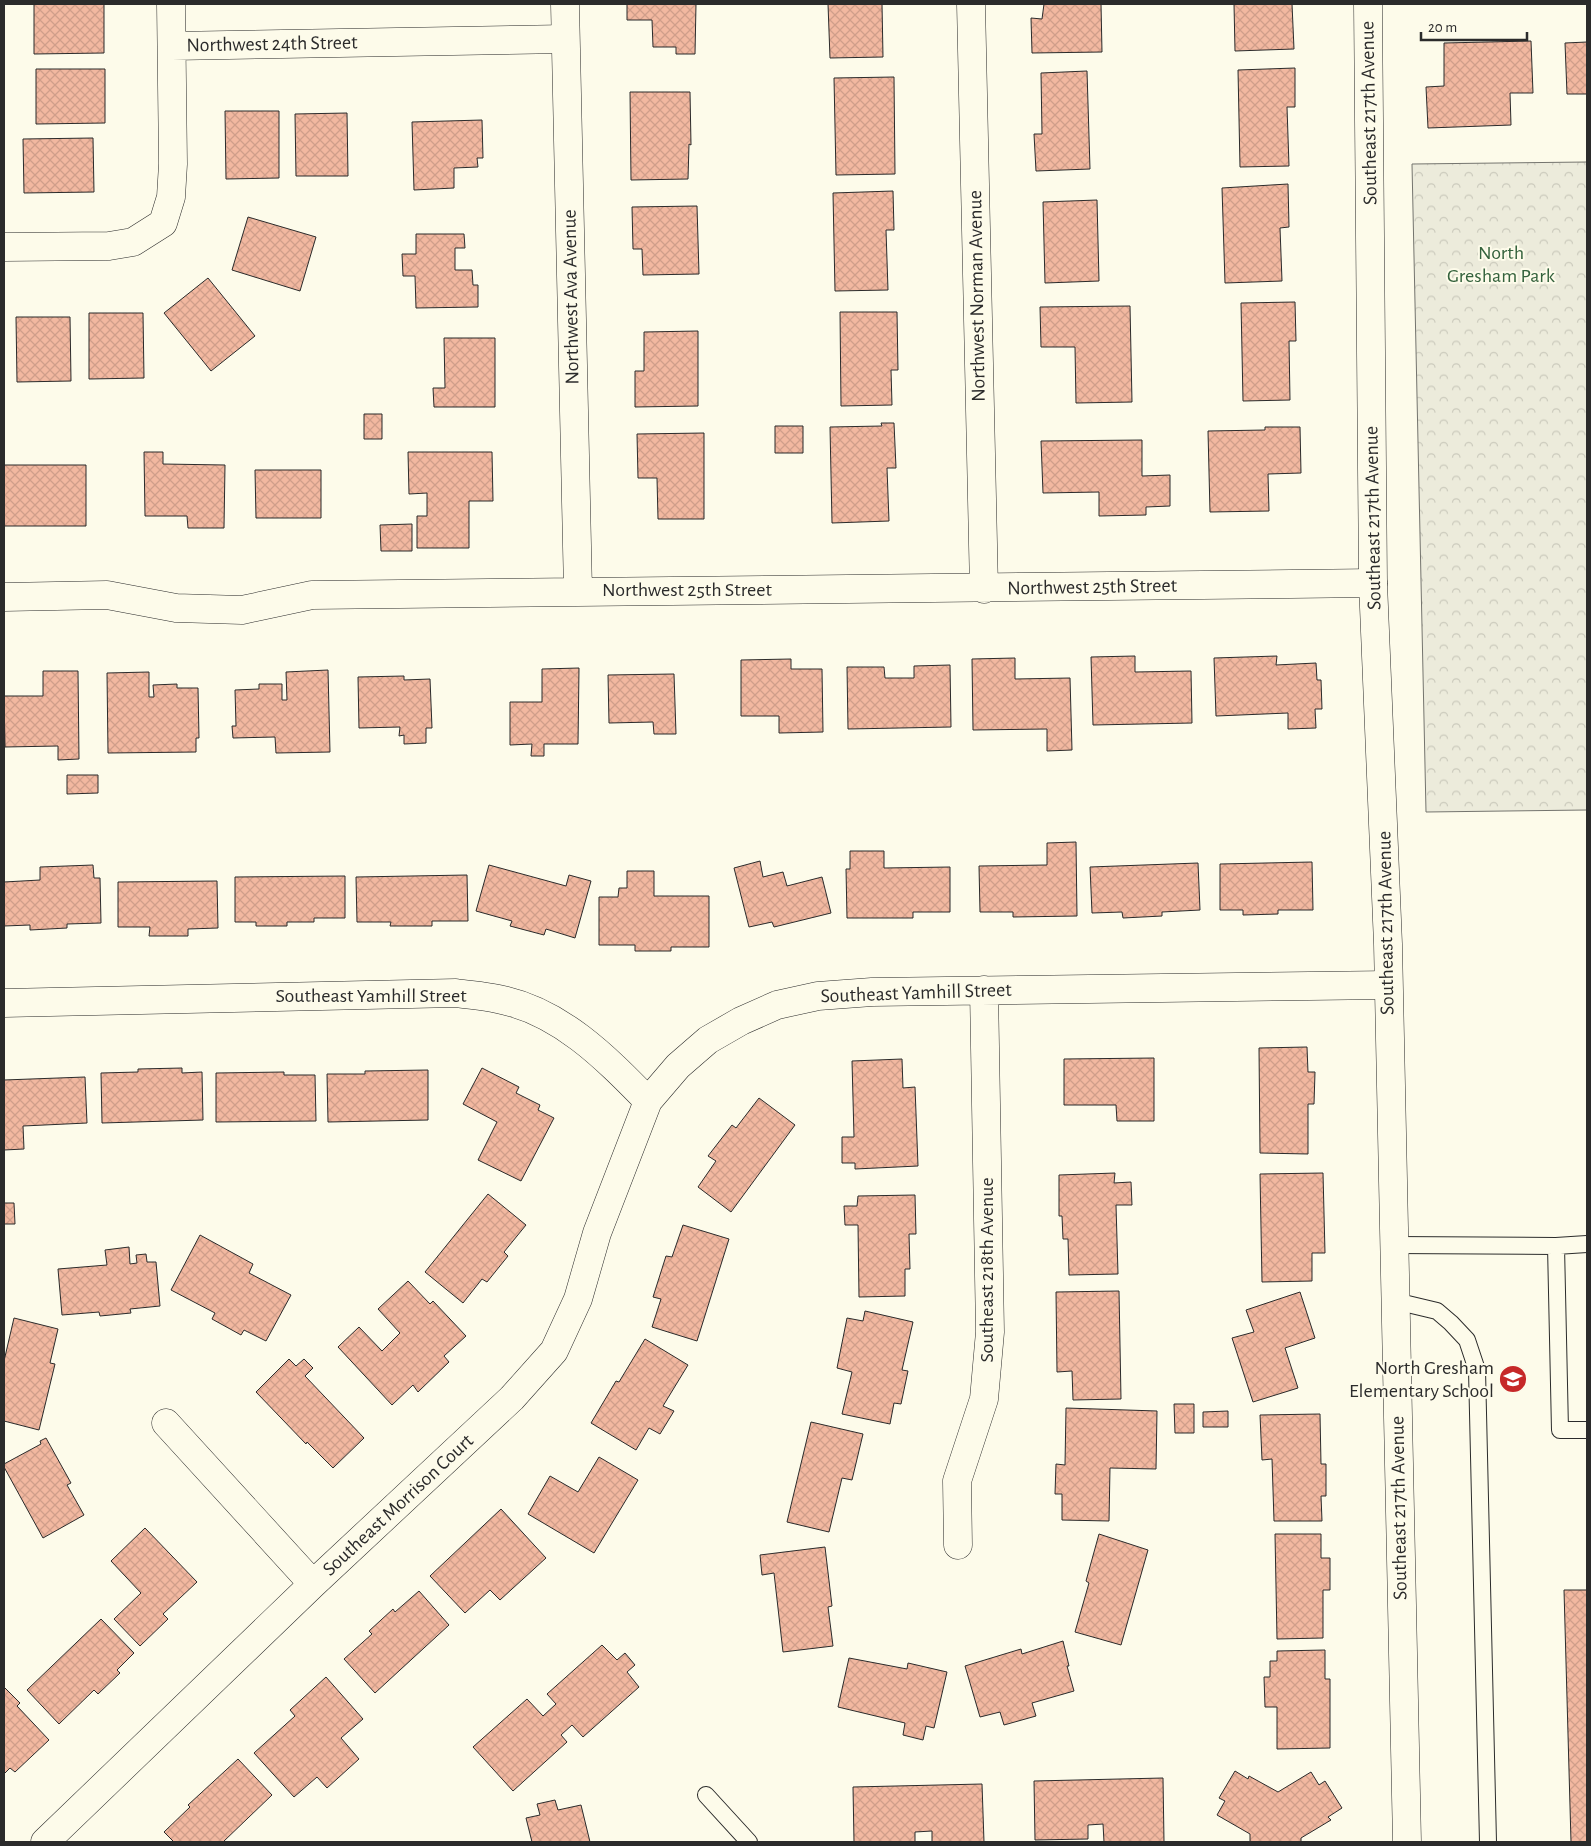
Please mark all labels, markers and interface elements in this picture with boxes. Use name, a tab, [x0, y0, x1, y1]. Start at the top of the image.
scale bar	[1421, 10, 1527, 42]
text: 20 m	[1428, 20, 1457, 35]
street label: Southeast 217th Avenue	[1357, 21, 1381, 205]
street label: Northwest 24th Street	[186, 32, 358, 55]
street label: Northwest Norman Avenue	[965, 190, 989, 402]
street label: Northwest Ava Avenue	[559, 209, 583, 385]
park label: North Gresham Park	[1447, 243, 1555, 286]
street label: Southeast 217th Avenue	[1361, 426, 1385, 610]
street label: Northwest 25th Street	[1007, 576, 1178, 598]
street label: Northwest 25th Street	[602, 580, 773, 600]
street label: Southeast 217th Avenue	[1374, 831, 1398, 1015]
street label: Southeast Yamhill Street	[820, 980, 1013, 1006]
street label: Southeast Yamhill Street	[275, 986, 467, 1006]
street label: Southeast 218th Avenue	[977, 1177, 997, 1363]
place label: North Gresham Elementary School	[1349, 1358, 1494, 1401]
school or university icon: North Gresham Elementary School	[1498, 1364, 1528, 1394]
street label: Southeast 217th Avenue	[1387, 1416, 1411, 1600]
street label: Southeast Morrison Court	[319, 1430, 477, 1580]

